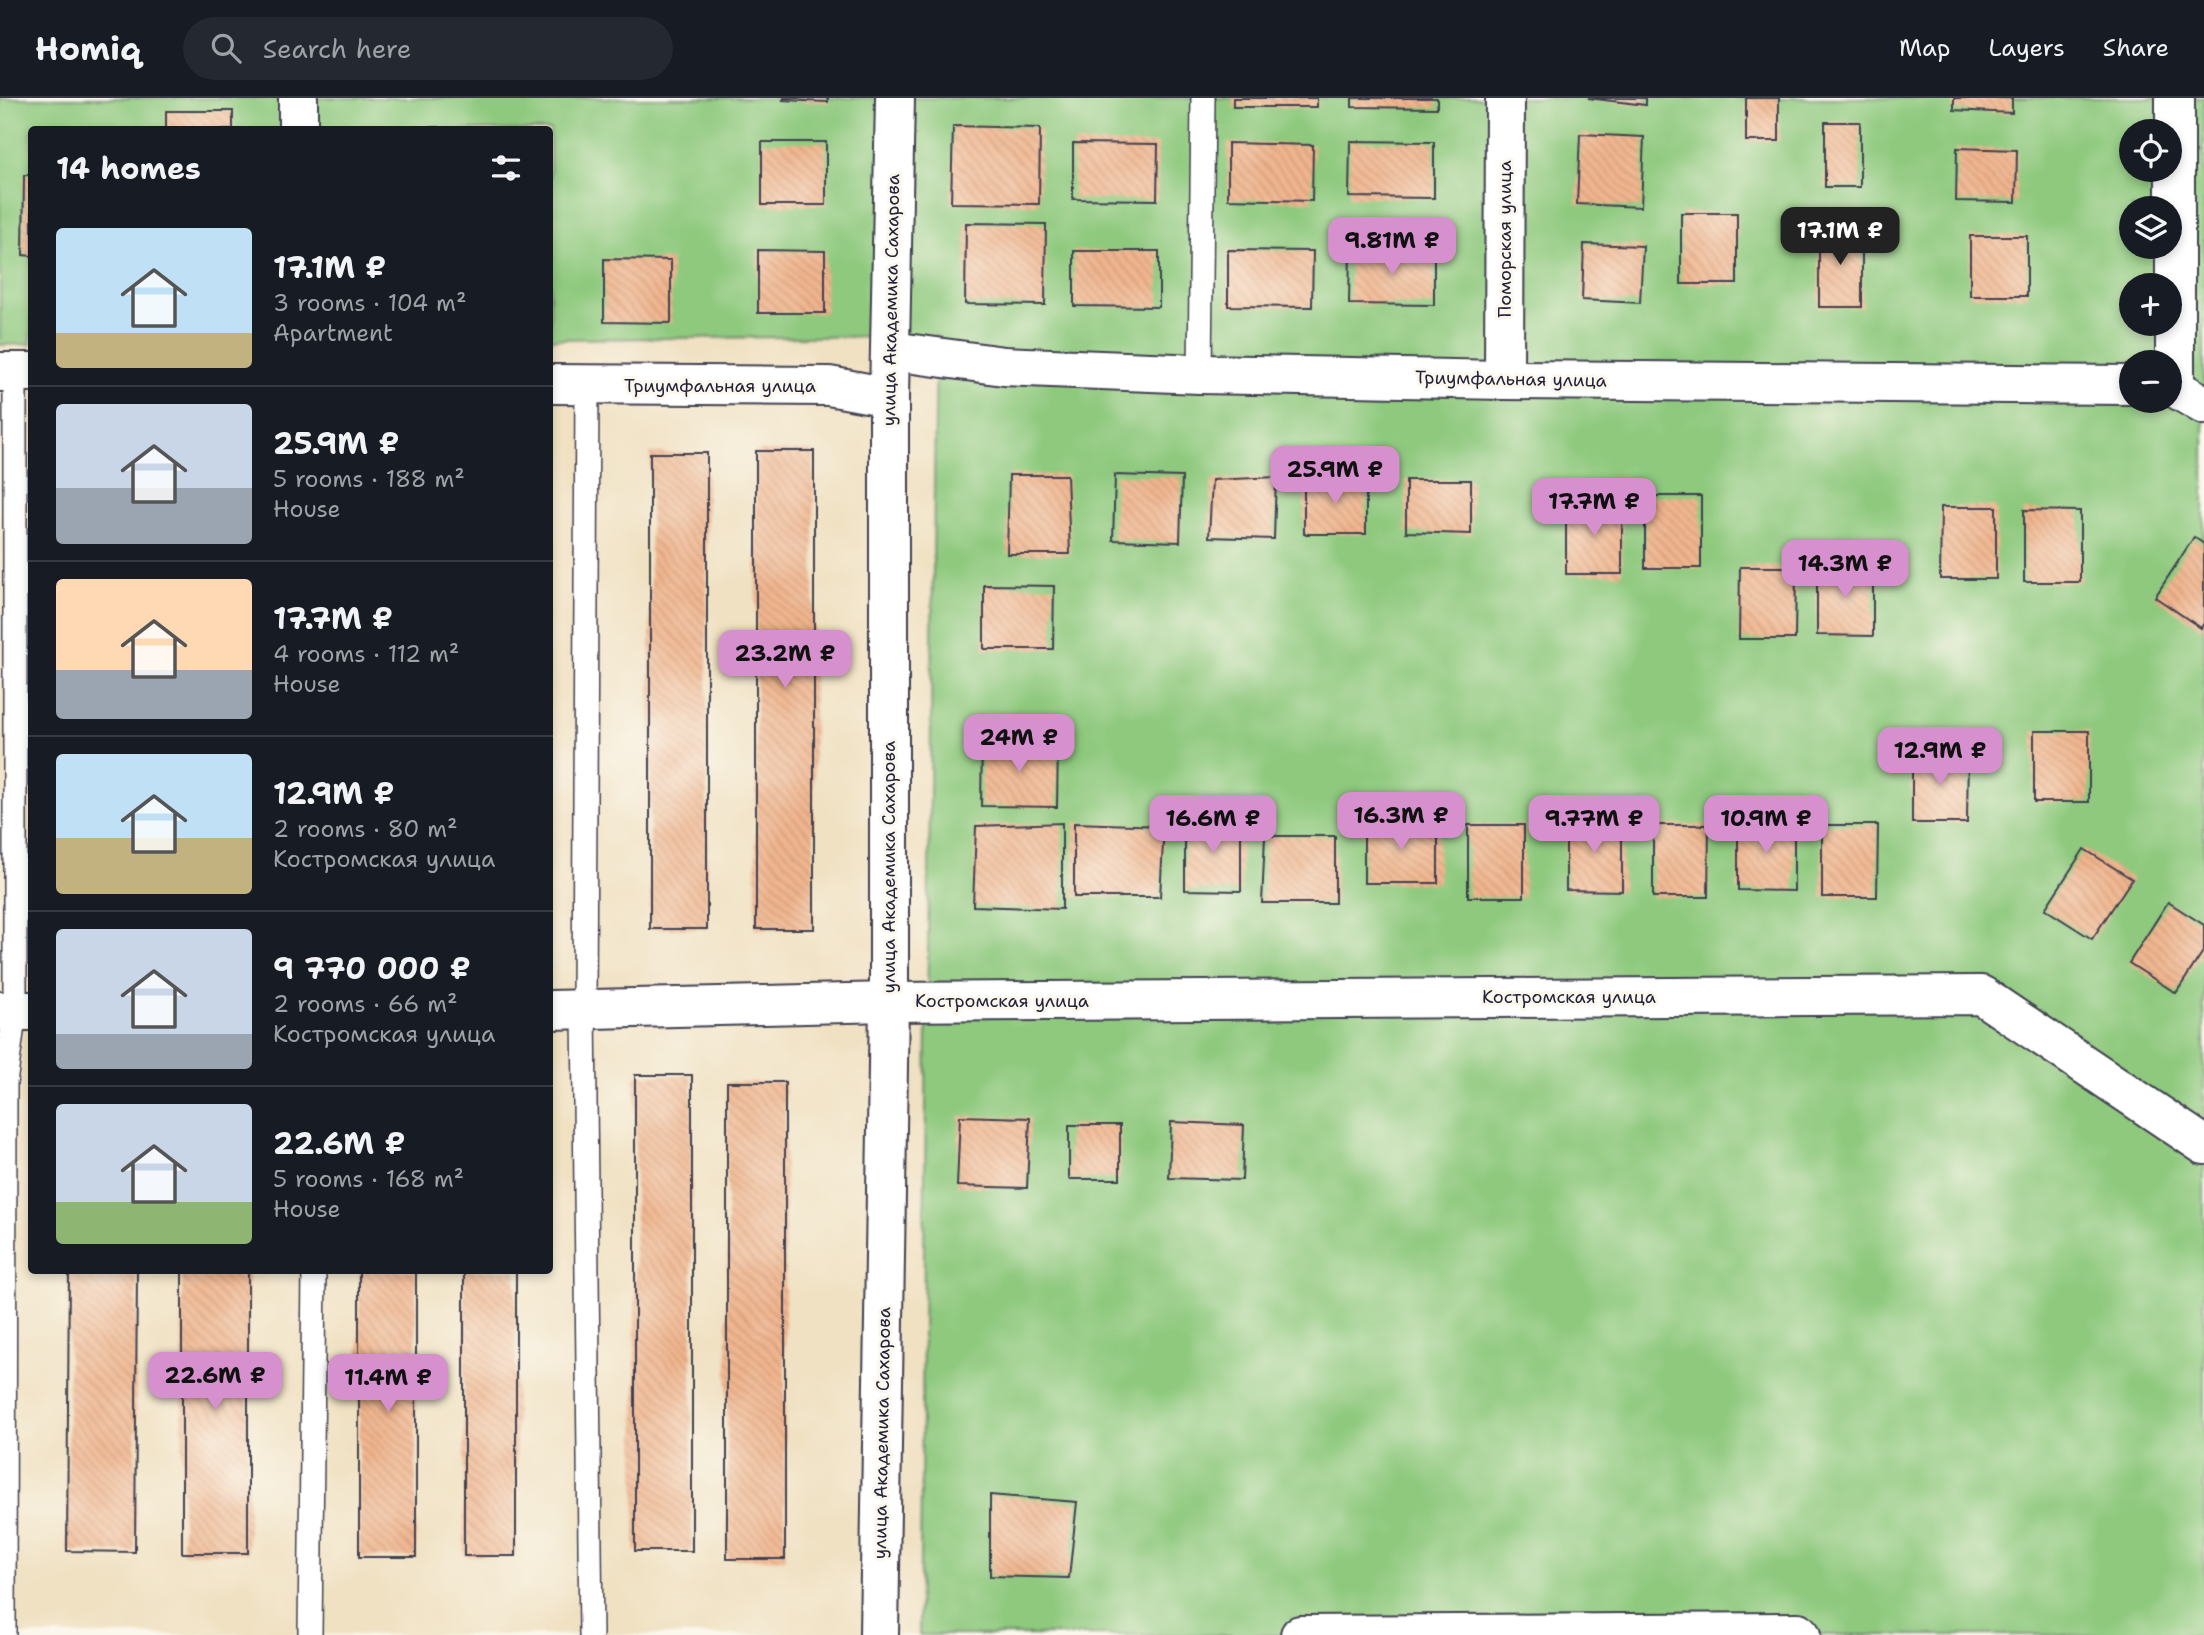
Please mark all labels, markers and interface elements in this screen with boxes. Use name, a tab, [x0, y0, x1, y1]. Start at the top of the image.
search box	[183, 17, 673, 80]
text: Homiq	[35, 26, 141, 71]
icon: search	[207, 29, 245, 67]
text: Search here	[263, 31, 411, 66]
text: Map	[1899, 32, 1950, 64]
text: Layers	[1988, 32, 2065, 64]
text: Share	[2103, 32, 2169, 64]
map controls	[2119, 119, 2182, 413]
button: locate	[2119, 119, 2182, 182]
text: 14 homes	[56, 148, 201, 189]
icon: filters	[487, 149, 525, 187]
street label: Поморская улица	[1493, 160, 1517, 318]
street label: улица Академика Сахарова	[877, 174, 905, 426]
button: layers	[2119, 196, 2182, 259]
pin: 17.1M ₽	[1775, 208, 1905, 267]
text: 17.1M ₽	[1797, 215, 1883, 245]
pin: 9.81M ₽	[1327, 218, 1457, 277]
text: 9.81M ₽	[1344, 225, 1440, 255]
text: 17.1M ₽	[273, 247, 386, 288]
icon: home	[112, 256, 196, 340]
button: +	[2119, 273, 2182, 336]
text: 3 rooms · 104 m²	[273, 288, 466, 318]
text: Apartment	[273, 318, 393, 348]
button: −	[2119, 350, 2182, 413]
street label: Триумфальная улица	[1415, 365, 1607, 393]
street label: Триумфальная улица	[624, 374, 816, 398]
text: 25.9M ₽	[273, 423, 399, 464]
icon: home	[112, 432, 196, 516]
pin: 25.9M ₽	[1270, 446, 1400, 506]
text: 25.9M ₽	[1287, 454, 1383, 484]
text: 5 rooms · 188 m²	[273, 464, 465, 494]
pin: 17.7M ₽	[1529, 478, 1659, 538]
text: 17.7M ₽	[1548, 486, 1640, 516]
text: House	[273, 494, 341, 524]
pin: 14.3M ₽	[1780, 540, 1910, 600]
text: 14.3M ₽	[1798, 548, 1892, 578]
text: 17.7M ₽	[273, 598, 393, 639]
icon: home	[112, 607, 196, 691]
pin: 23.2M ₽	[720, 630, 850, 690]
text: 23.2M ₽	[734, 638, 836, 668]
text: 4 rooms · 112 m²	[273, 639, 459, 669]
text: House	[273, 669, 341, 699]
pin: 24M ₽	[970, 714, 1068, 774]
text: 24M ₽	[980, 722, 1058, 752]
pin: 12.9M ₽	[1875, 728, 2005, 787]
text: 12.9M ₽	[1893, 735, 1987, 765]
street label: улица Академика Сахарова	[877, 741, 901, 993]
text: 12.9M ₽	[273, 773, 394, 814]
icon: home	[112, 782, 196, 866]
pin: 16.3M ₽	[1336, 792, 1466, 852]
pin: 16.6M ₽	[1148, 796, 1278, 855]
pin: 9.77M ₽	[1529, 796, 1659, 855]
pin: 10.9M ₽	[1701, 796, 1831, 855]
text: 16.3M ₽	[1353, 800, 1449, 830]
text: 16.6M ₽	[1165, 803, 1261, 833]
text: 9.77M ₽	[1545, 803, 1643, 833]
text: 10.9M ₽	[1720, 803, 1812, 833]
text: 2 rooms · 80 m²	[273, 814, 458, 844]
text: Костромская улица	[273, 844, 495, 874]
text: 9 770 000 ₽	[273, 948, 471, 989]
icon: home	[112, 957, 196, 1041]
street label: Костромская улица	[1482, 985, 1656, 1009]
text: 2 rooms · 66 m²	[273, 989, 458, 1019]
street label: Костромская улица	[915, 989, 1089, 1013]
text: Костромская улица	[273, 1019, 495, 1049]
text: 22.6M ₽	[273, 1123, 405, 1164]
icon: home	[112, 1132, 196, 1216]
text: 5 rooms · 168 m²	[273, 1164, 464, 1194]
text: House	[273, 1194, 341, 1224]
street label: улица Академика Сахарова	[868, 1307, 896, 1559]
pin: 22.6M ₽	[150, 1352, 280, 1412]
pin: 11.4M ₽	[323, 1354, 453, 1414]
text: 22.6M ₽	[164, 1360, 266, 1390]
text: 11.4M ₽	[344, 1362, 432, 1392]

